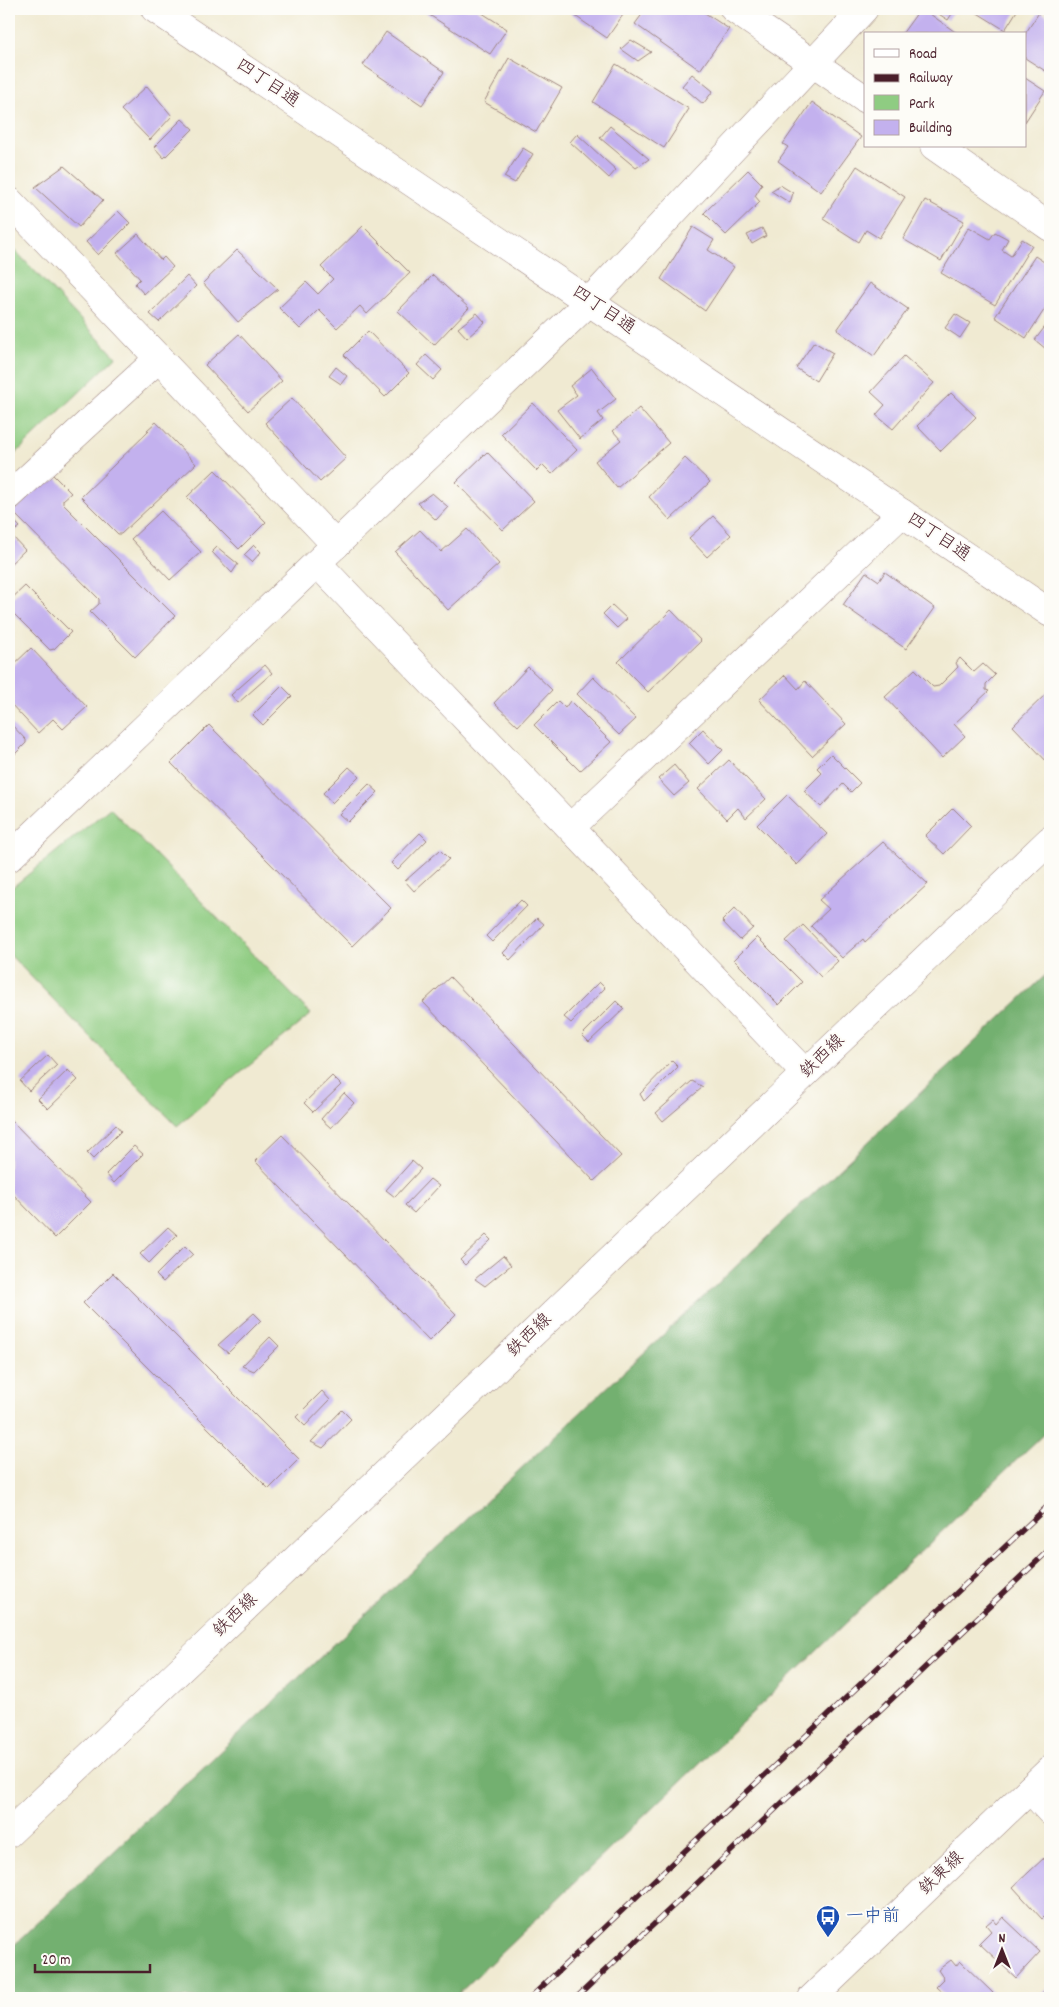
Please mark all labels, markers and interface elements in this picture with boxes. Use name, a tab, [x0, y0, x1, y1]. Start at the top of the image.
legend	[864, 32, 1026, 148]
text: Road	[909, 44, 937, 66]
street label: 四丁目通	[230, 54, 304, 114]
text: Railway	[909, 68, 953, 90]
text: Park	[909, 94, 935, 116]
text: Building	[909, 118, 952, 140]
street label: 四丁目通	[566, 281, 640, 341]
street label: 四丁目通	[901, 508, 975, 568]
street label: 鉄西線	[795, 1029, 851, 1085]
street label: 鉄西線	[502, 1308, 558, 1364]
street label: 鉄西線	[208, 1588, 264, 1644]
street label: 鉄東線	[914, 1846, 970, 1902]
bus stop icon: 一中前	[815, 1904, 841, 1938]
place label: 一中前	[846, 1905, 900, 1930]
north arrow	[976, 1924, 1026, 1974]
text: N	[999, 1929, 1006, 1949]
scale bar	[35, 1942, 150, 1974]
text: 20 m	[42, 1950, 70, 1972]

